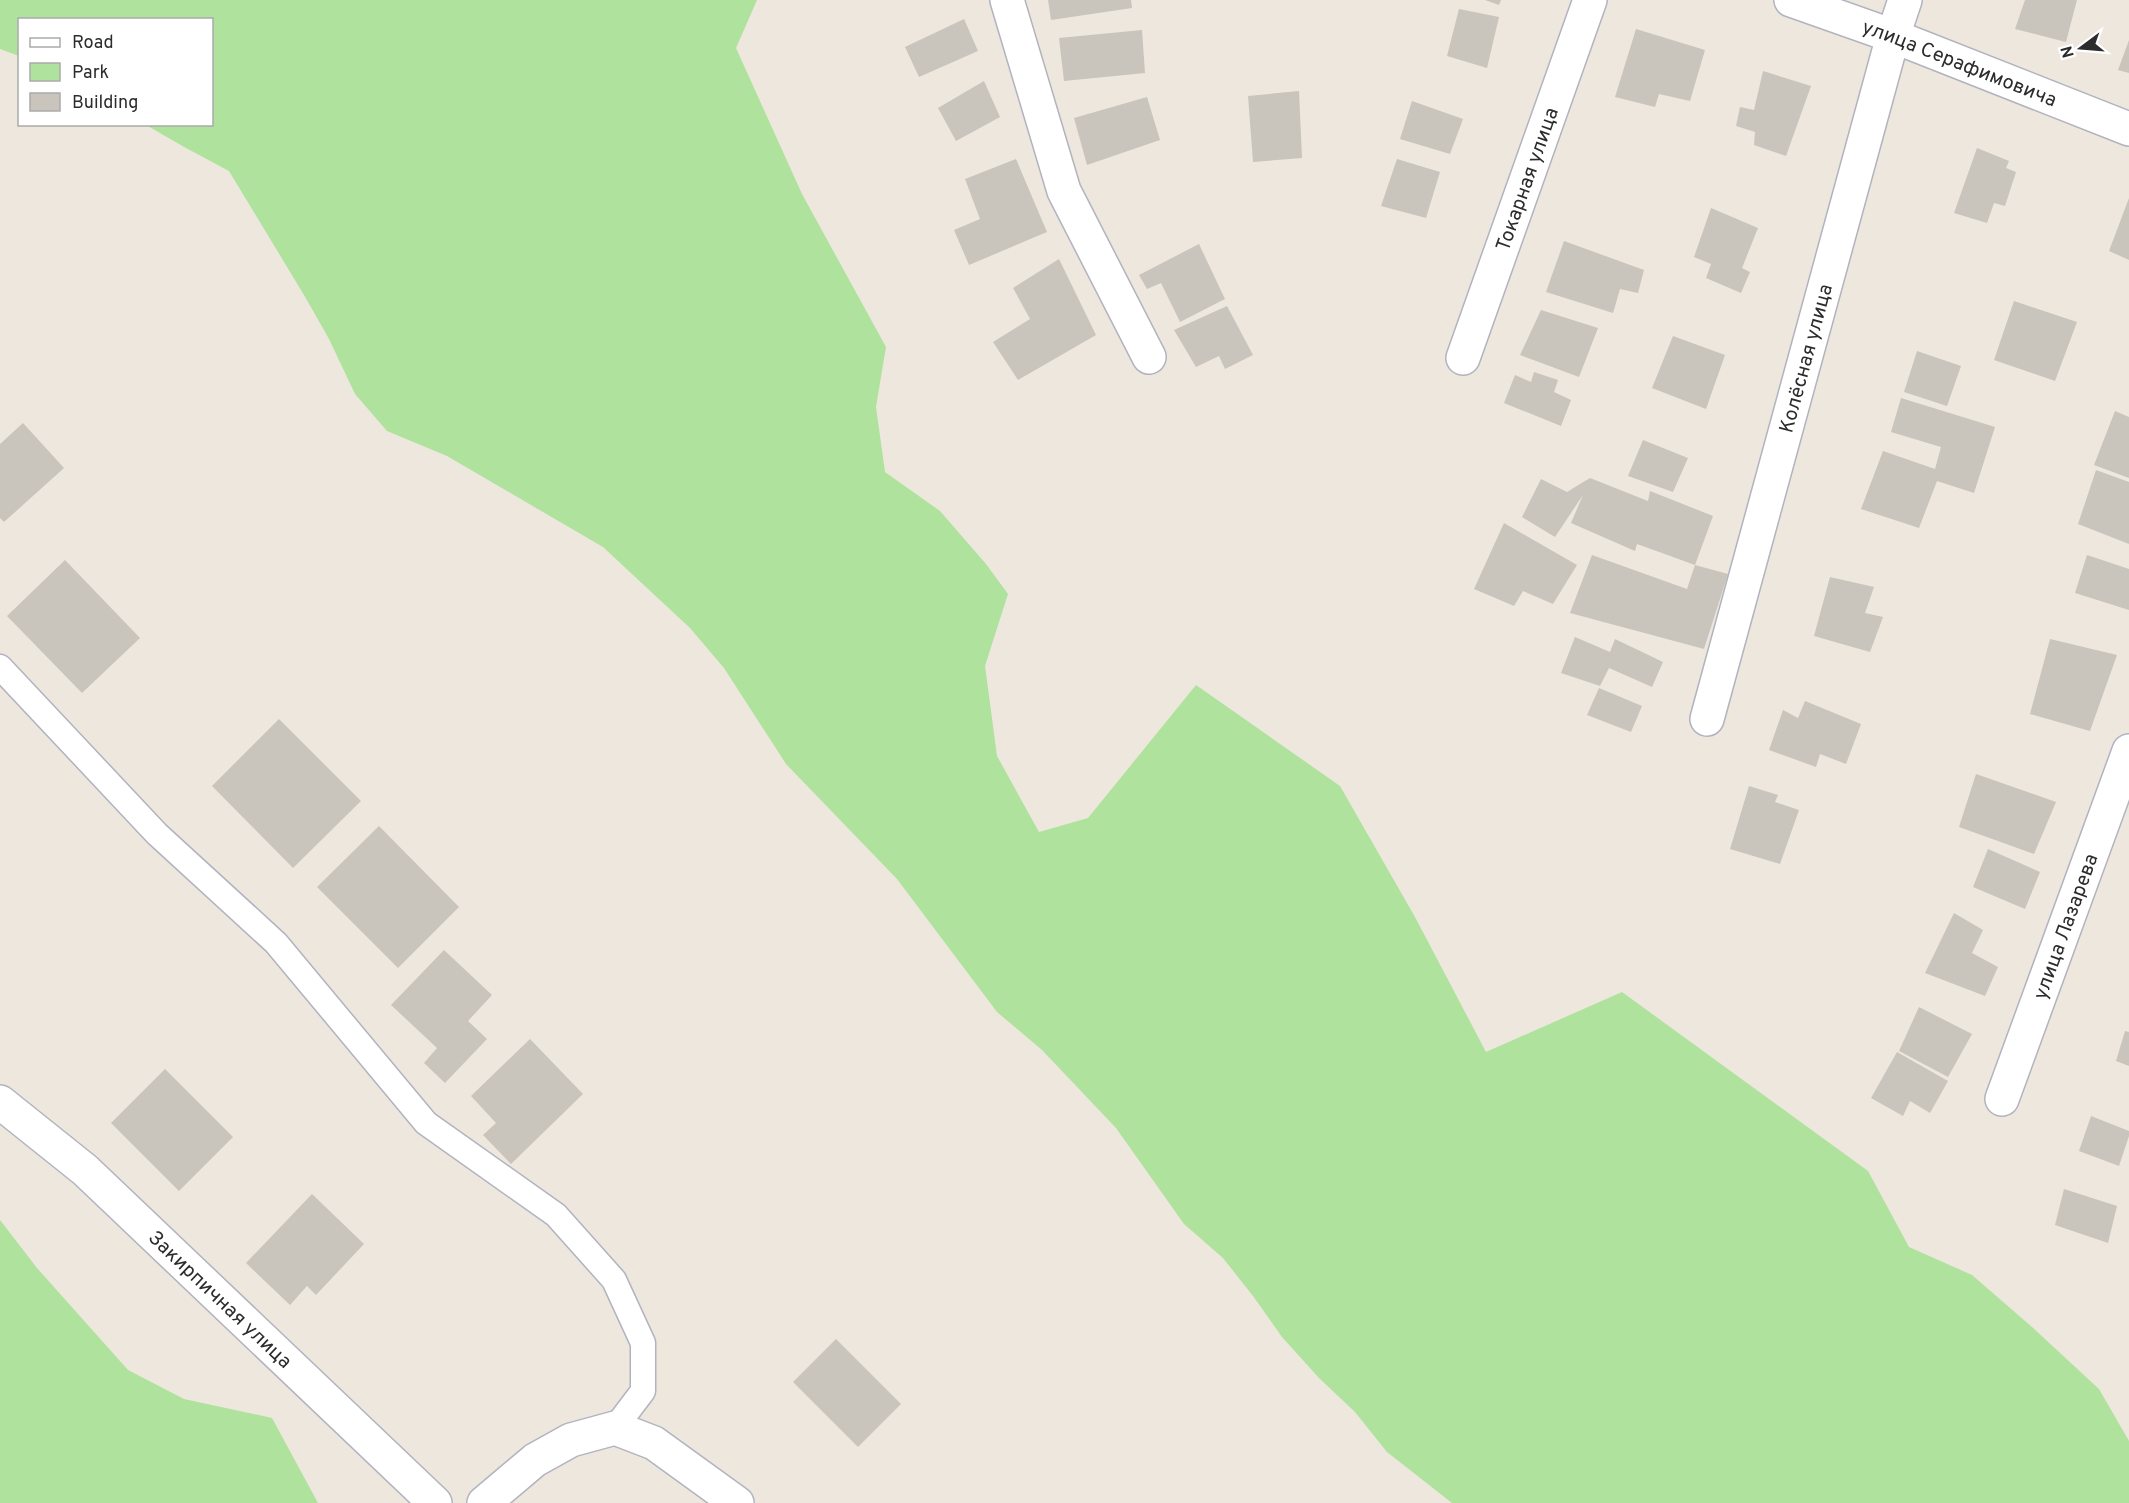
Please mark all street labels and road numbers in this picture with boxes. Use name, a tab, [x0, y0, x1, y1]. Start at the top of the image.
street label: улица Серафимовича	[1858, 15, 2060, 114]
street label: Токарная улица	[1491, 104, 1566, 255]
street label: Колёсная улица	[1775, 281, 1840, 436]
street label: улица Лазарева	[2028, 850, 2105, 1003]
street label: Закирпичная улица	[142, 1226, 297, 1375]

